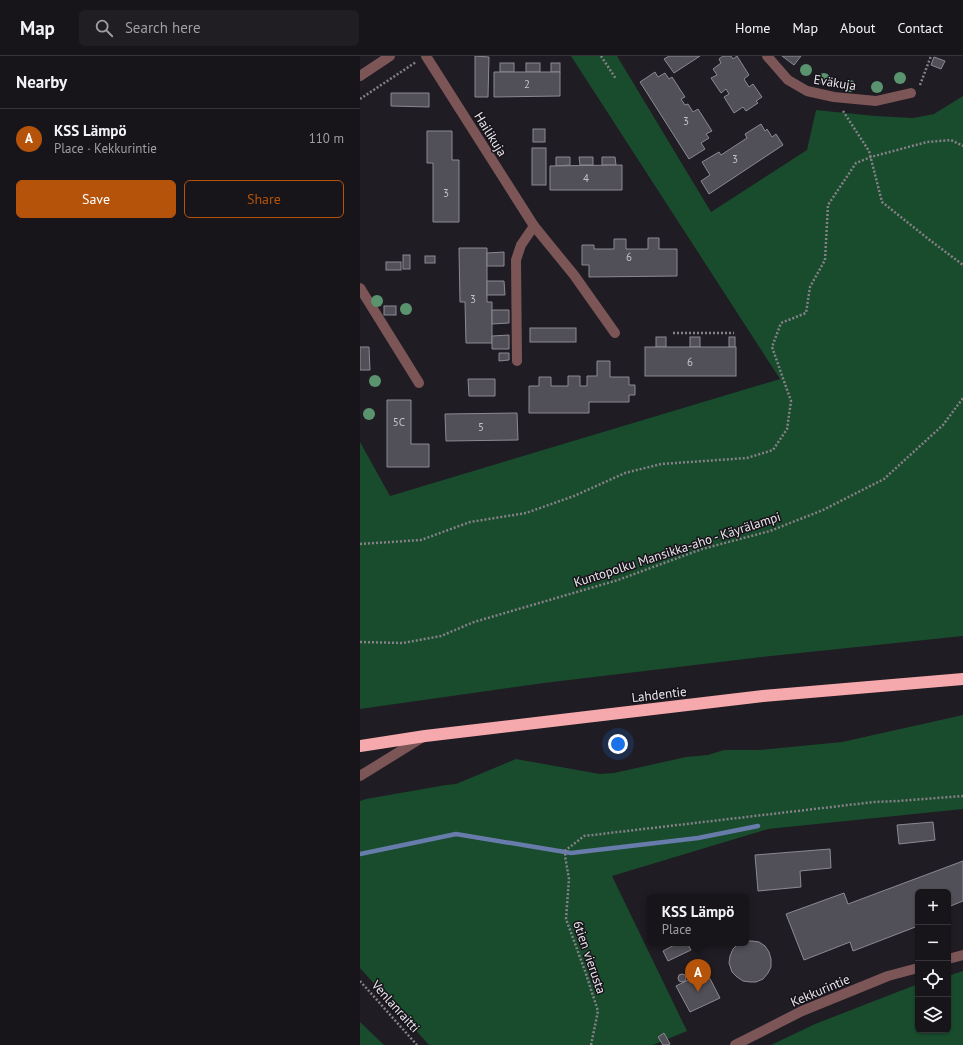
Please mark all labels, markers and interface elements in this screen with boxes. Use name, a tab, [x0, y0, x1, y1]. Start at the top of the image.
search box	[79, 10, 359, 46]
text: Map	[20, 16, 55, 40]
icon: search	[93, 17, 115, 39]
text: Search here	[125, 18, 201, 37]
text: Home	[735, 19, 770, 37]
text: Map	[792, 19, 818, 37]
text: About	[840, 19, 876, 37]
text: Contact	[898, 19, 943, 37]
text: Nearby	[16, 71, 67, 93]
street label: Eväkuja	[812, 71, 857, 94]
house number: 2	[524, 77, 530, 91]
street label: Hailikuja	[470, 109, 511, 160]
house number: 3	[683, 114, 689, 128]
text: KSS Lämpö	[54, 121, 126, 140]
text: A	[25, 130, 33, 147]
text: 110 m	[309, 130, 344, 147]
text: Place · Kekkurintie	[54, 140, 157, 157]
house number: 3	[732, 152, 738, 166]
house number: 4	[583, 171, 589, 185]
button: Save	[16, 180, 176, 218]
button: Share	[184, 180, 344, 218]
house number: 3	[443, 186, 449, 200]
house number: 6	[626, 250, 632, 264]
house number: 3	[470, 292, 476, 306]
house number: 6	[687, 355, 693, 369]
house number: 5C	[393, 415, 405, 429]
house number: 5	[478, 420, 484, 434]
street label: Kuntopolku Mansikka-aho - Käyrälampi	[572, 508, 783, 591]
street label: Lahdentie	[631, 683, 688, 706]
your location	[608, 734, 628, 754]
map controls	[915, 889, 951, 1033]
button: +	[915, 889, 951, 925]
popup	[647, 894, 749, 946]
text: KSS Lämpö	[662, 902, 734, 921]
street label: 6tien vierusta	[569, 918, 610, 996]
text: Place	[662, 921, 691, 938]
button: −	[915, 925, 951, 961]
pin: A	[685, 959, 711, 992]
button: locate	[915, 961, 951, 997]
street label: Kekkurintie	[788, 970, 852, 1011]
street label: Venlanraitti	[367, 976, 423, 1036]
button: layers	[915, 997, 951, 1033]

